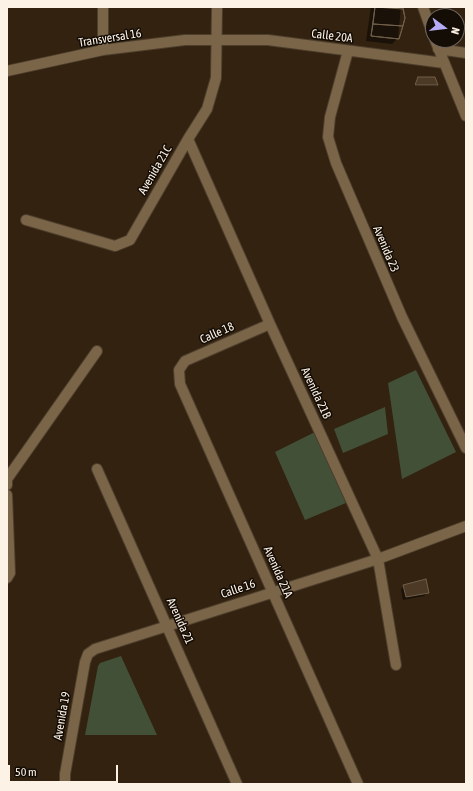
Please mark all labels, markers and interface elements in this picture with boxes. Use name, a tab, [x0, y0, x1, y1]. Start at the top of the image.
north arrow	[425, 8, 465, 48]
street label: Transversal 16	[78, 26, 142, 50]
street label: Calle 20A	[311, 26, 353, 46]
text: N	[449, 26, 462, 36]
street label: Avenida 21C	[135, 143, 175, 197]
street label: Avenida 23	[370, 224, 402, 274]
street label: Calle 18	[198, 319, 236, 347]
street label: Avenida 21B	[298, 365, 334, 421]
street label: Avenida 21A	[260, 544, 296, 600]
street label: Calle 16	[219, 576, 257, 602]
street label: Avenida 21	[163, 596, 197, 646]
street label: Avenida 19	[51, 691, 73, 741]
scale bar	[10, 757, 120, 783]
text: 50 m	[15, 765, 37, 779]

